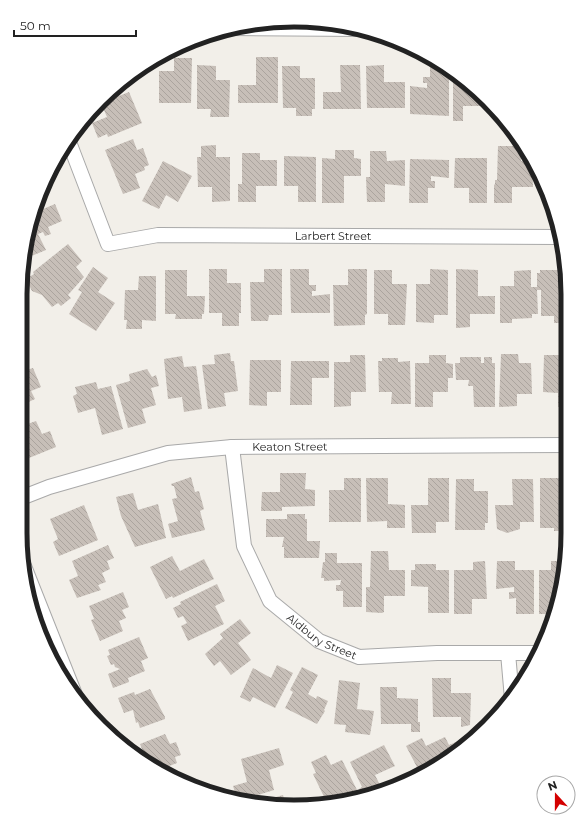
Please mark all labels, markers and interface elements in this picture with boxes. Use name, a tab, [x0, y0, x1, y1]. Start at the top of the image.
scale bar	[14, 12, 136, 38]
text: 50 m	[20, 18, 51, 33]
street label: Larbert Street	[295, 229, 372, 243]
street label: Keaton Street	[252, 439, 328, 454]
street label: Aldbury Street	[284, 610, 359, 663]
north arrow	[536, 775, 576, 815]
text: N	[546, 778, 559, 794]

